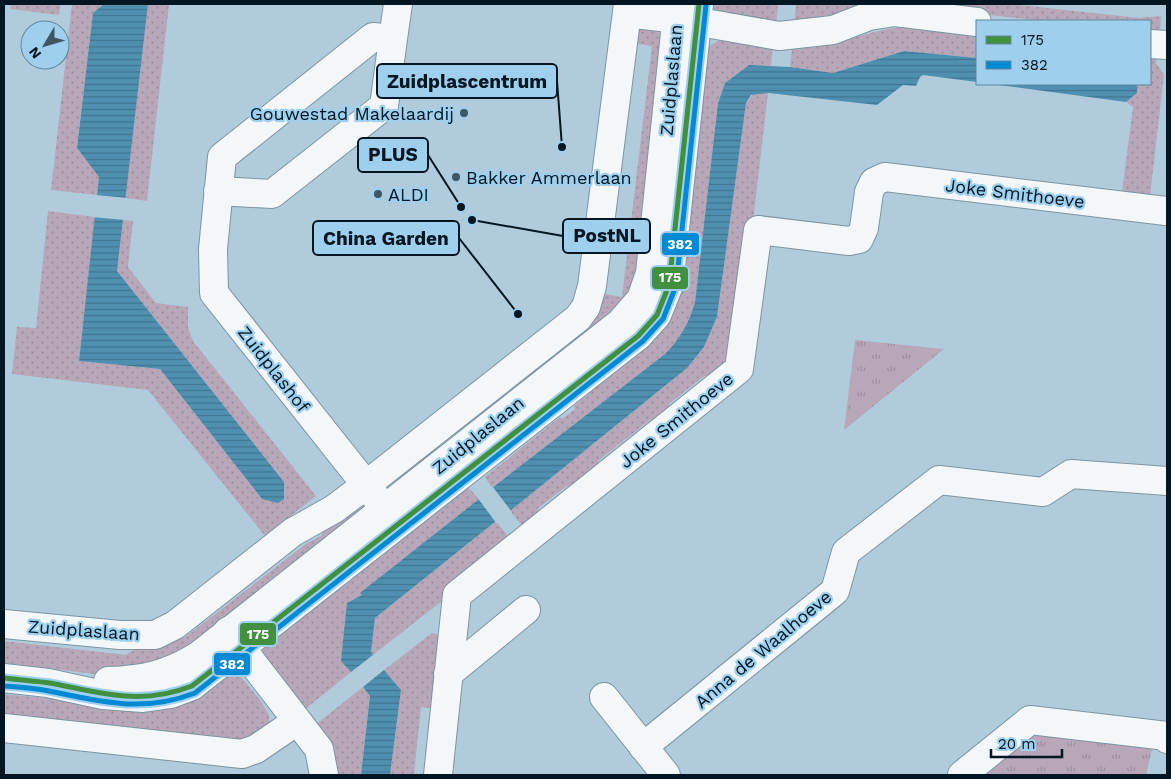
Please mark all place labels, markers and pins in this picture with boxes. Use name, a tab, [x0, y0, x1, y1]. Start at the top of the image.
callout: Zuidplascentrum	[377, 64, 557, 98]
place label: Gouwestad Makelaardij	[250, 103, 454, 124]
marker: Gouwestad Makelaardij	[458, 107, 470, 119]
callout: PLUS	[358, 138, 428, 172]
place label: Bakker Ammerlaan	[466, 167, 632, 188]
marker: Bakker Ammerlaan	[450, 171, 462, 183]
place label: ALDI	[388, 184, 429, 205]
marker: ALDI	[372, 188, 384, 200]
callout: PostNL	[563, 219, 650, 253]
callout: China Garden	[313, 221, 459, 255]

